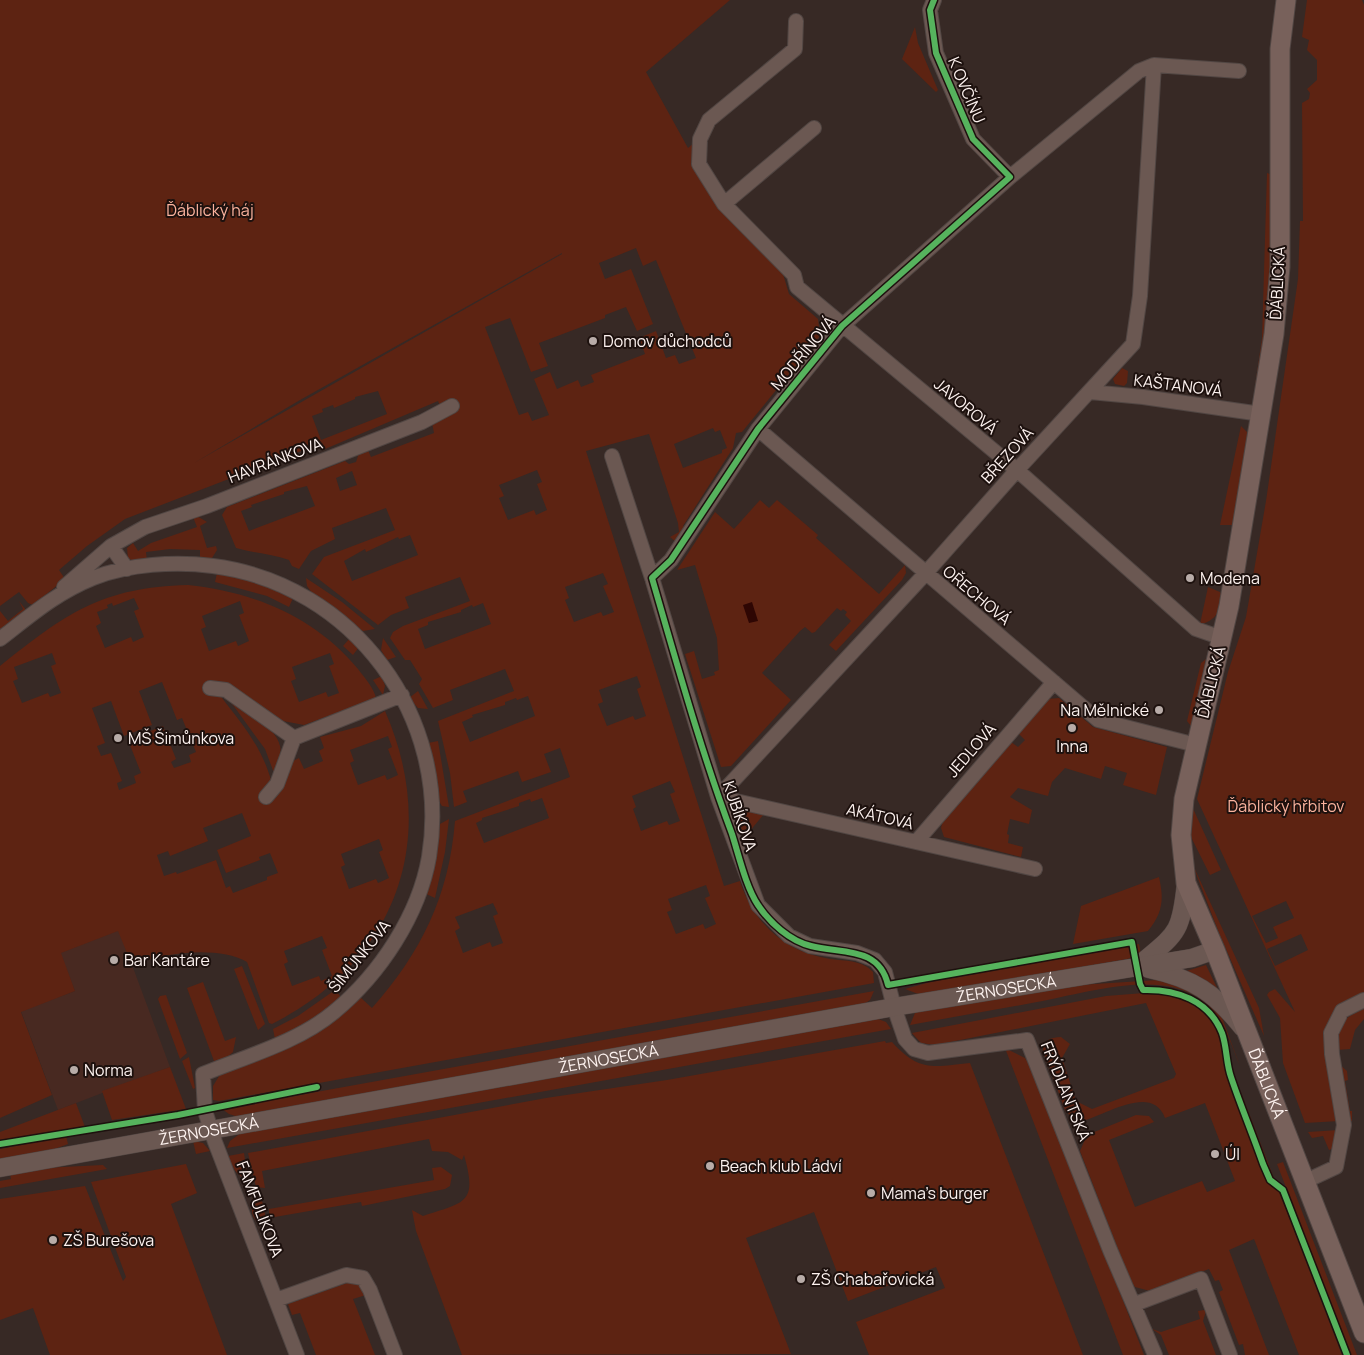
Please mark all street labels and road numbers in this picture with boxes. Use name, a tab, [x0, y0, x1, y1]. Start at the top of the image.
street label: K OVČÍNU	[943, 53, 991, 127]
street label: ĎÁBLICKÁ	[1264, 246, 1290, 320]
street label: MODŘÍNOVÁ	[766, 311, 840, 395]
street label: KAŠTANOVÁ	[1132, 369, 1224, 401]
street label: JAVOROVÁ	[929, 373, 1003, 439]
street label: BŘEZOVÁ	[976, 422, 1038, 488]
street label: HAVRÁNKOVA	[225, 432, 325, 488]
street label: OŘECHOVÁ	[938, 560, 1016, 630]
street label: ĎÁBLICKÁ	[1191, 644, 1231, 720]
street label: JEDLOVÁ	[941, 718, 1001, 782]
street label: KUBÍKOVA	[718, 778, 762, 854]
street label: AKÁTOVÁ	[844, 798, 916, 834]
street label: ŠIMŮNKOVA	[323, 915, 395, 997]
street label: ŽERNOSECKÁ	[954, 969, 1058, 1008]
street label: FRÝDLANTSKÁ	[1036, 1038, 1096, 1144]
street label: ŽERNOSECKÁ	[556, 1039, 660, 1078]
street label: ĎÁBLICKÁ	[1243, 1045, 1290, 1122]
street label: ŽERNOSECKÁ	[157, 1111, 260, 1150]
street label: FAMFULÍKOVA	[232, 1158, 288, 1260]

